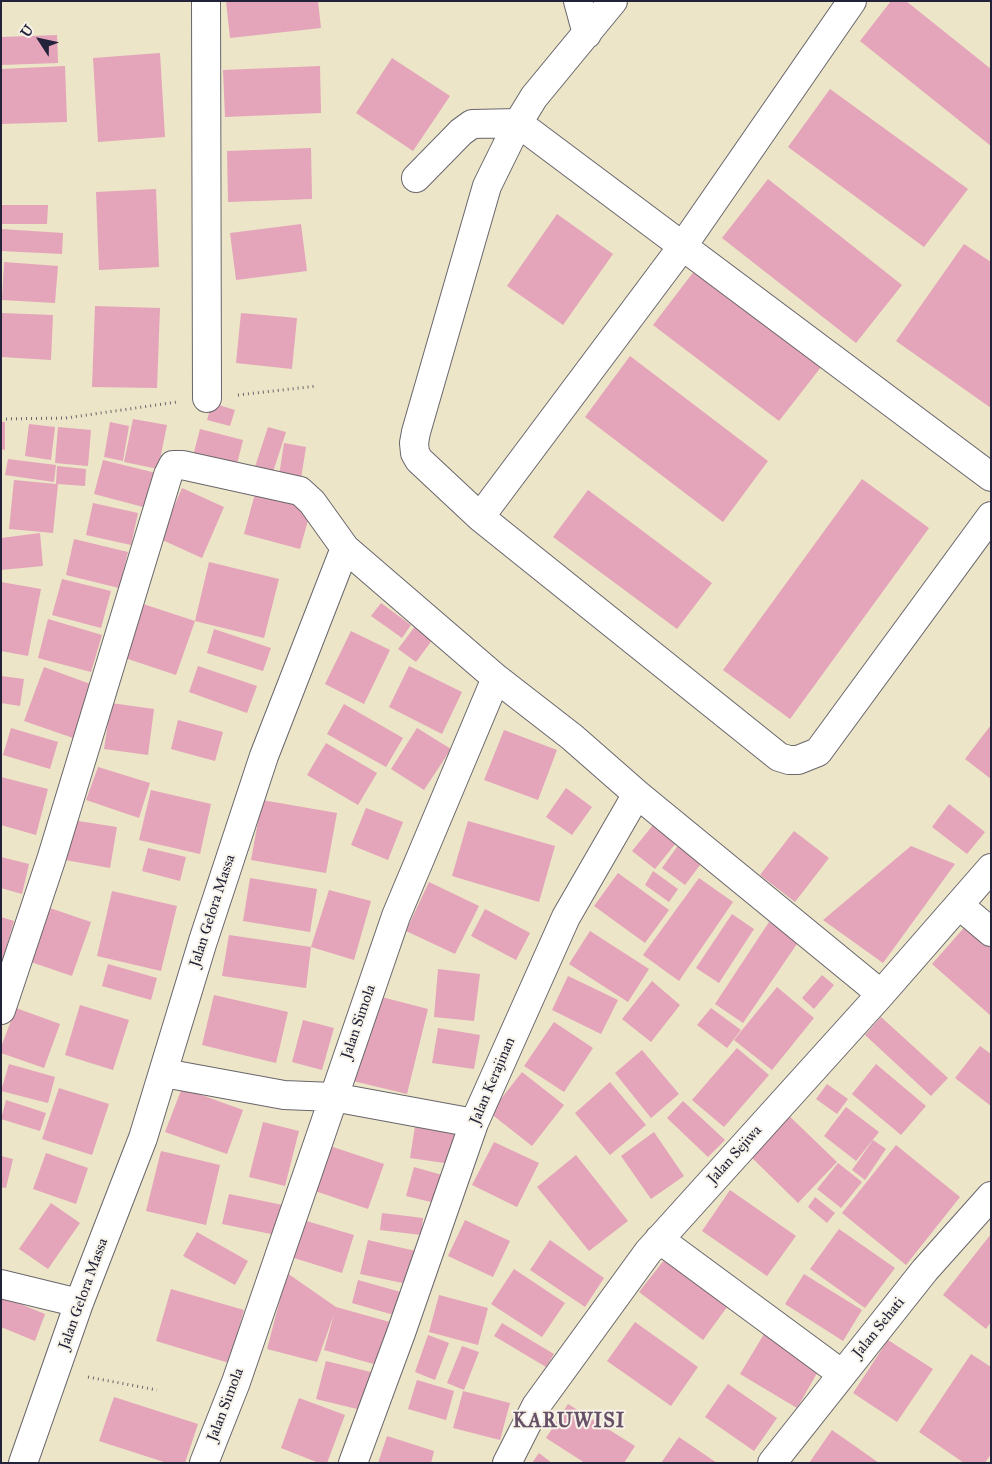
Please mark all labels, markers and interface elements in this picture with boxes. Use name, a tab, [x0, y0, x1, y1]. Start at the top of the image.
north arrow	[15, 15, 65, 65]
text: U	[17, 22, 37, 41]
street label: Jalan Gelora Massa	[186, 853, 240, 969]
street label: Jalan Simola	[338, 983, 380, 1061]
street label: Jalan Kerajinan	[467, 1035, 519, 1127]
street label: Jalan Sejiwa	[704, 1122, 766, 1188]
street label: Jalan Gelora Massa	[56, 1236, 112, 1352]
street label: Jalan Sehati	[849, 1294, 909, 1362]
street label: Jalan Simola	[204, 1366, 248, 1444]
district label: KARUWISI	[512, 1410, 626, 1434]

